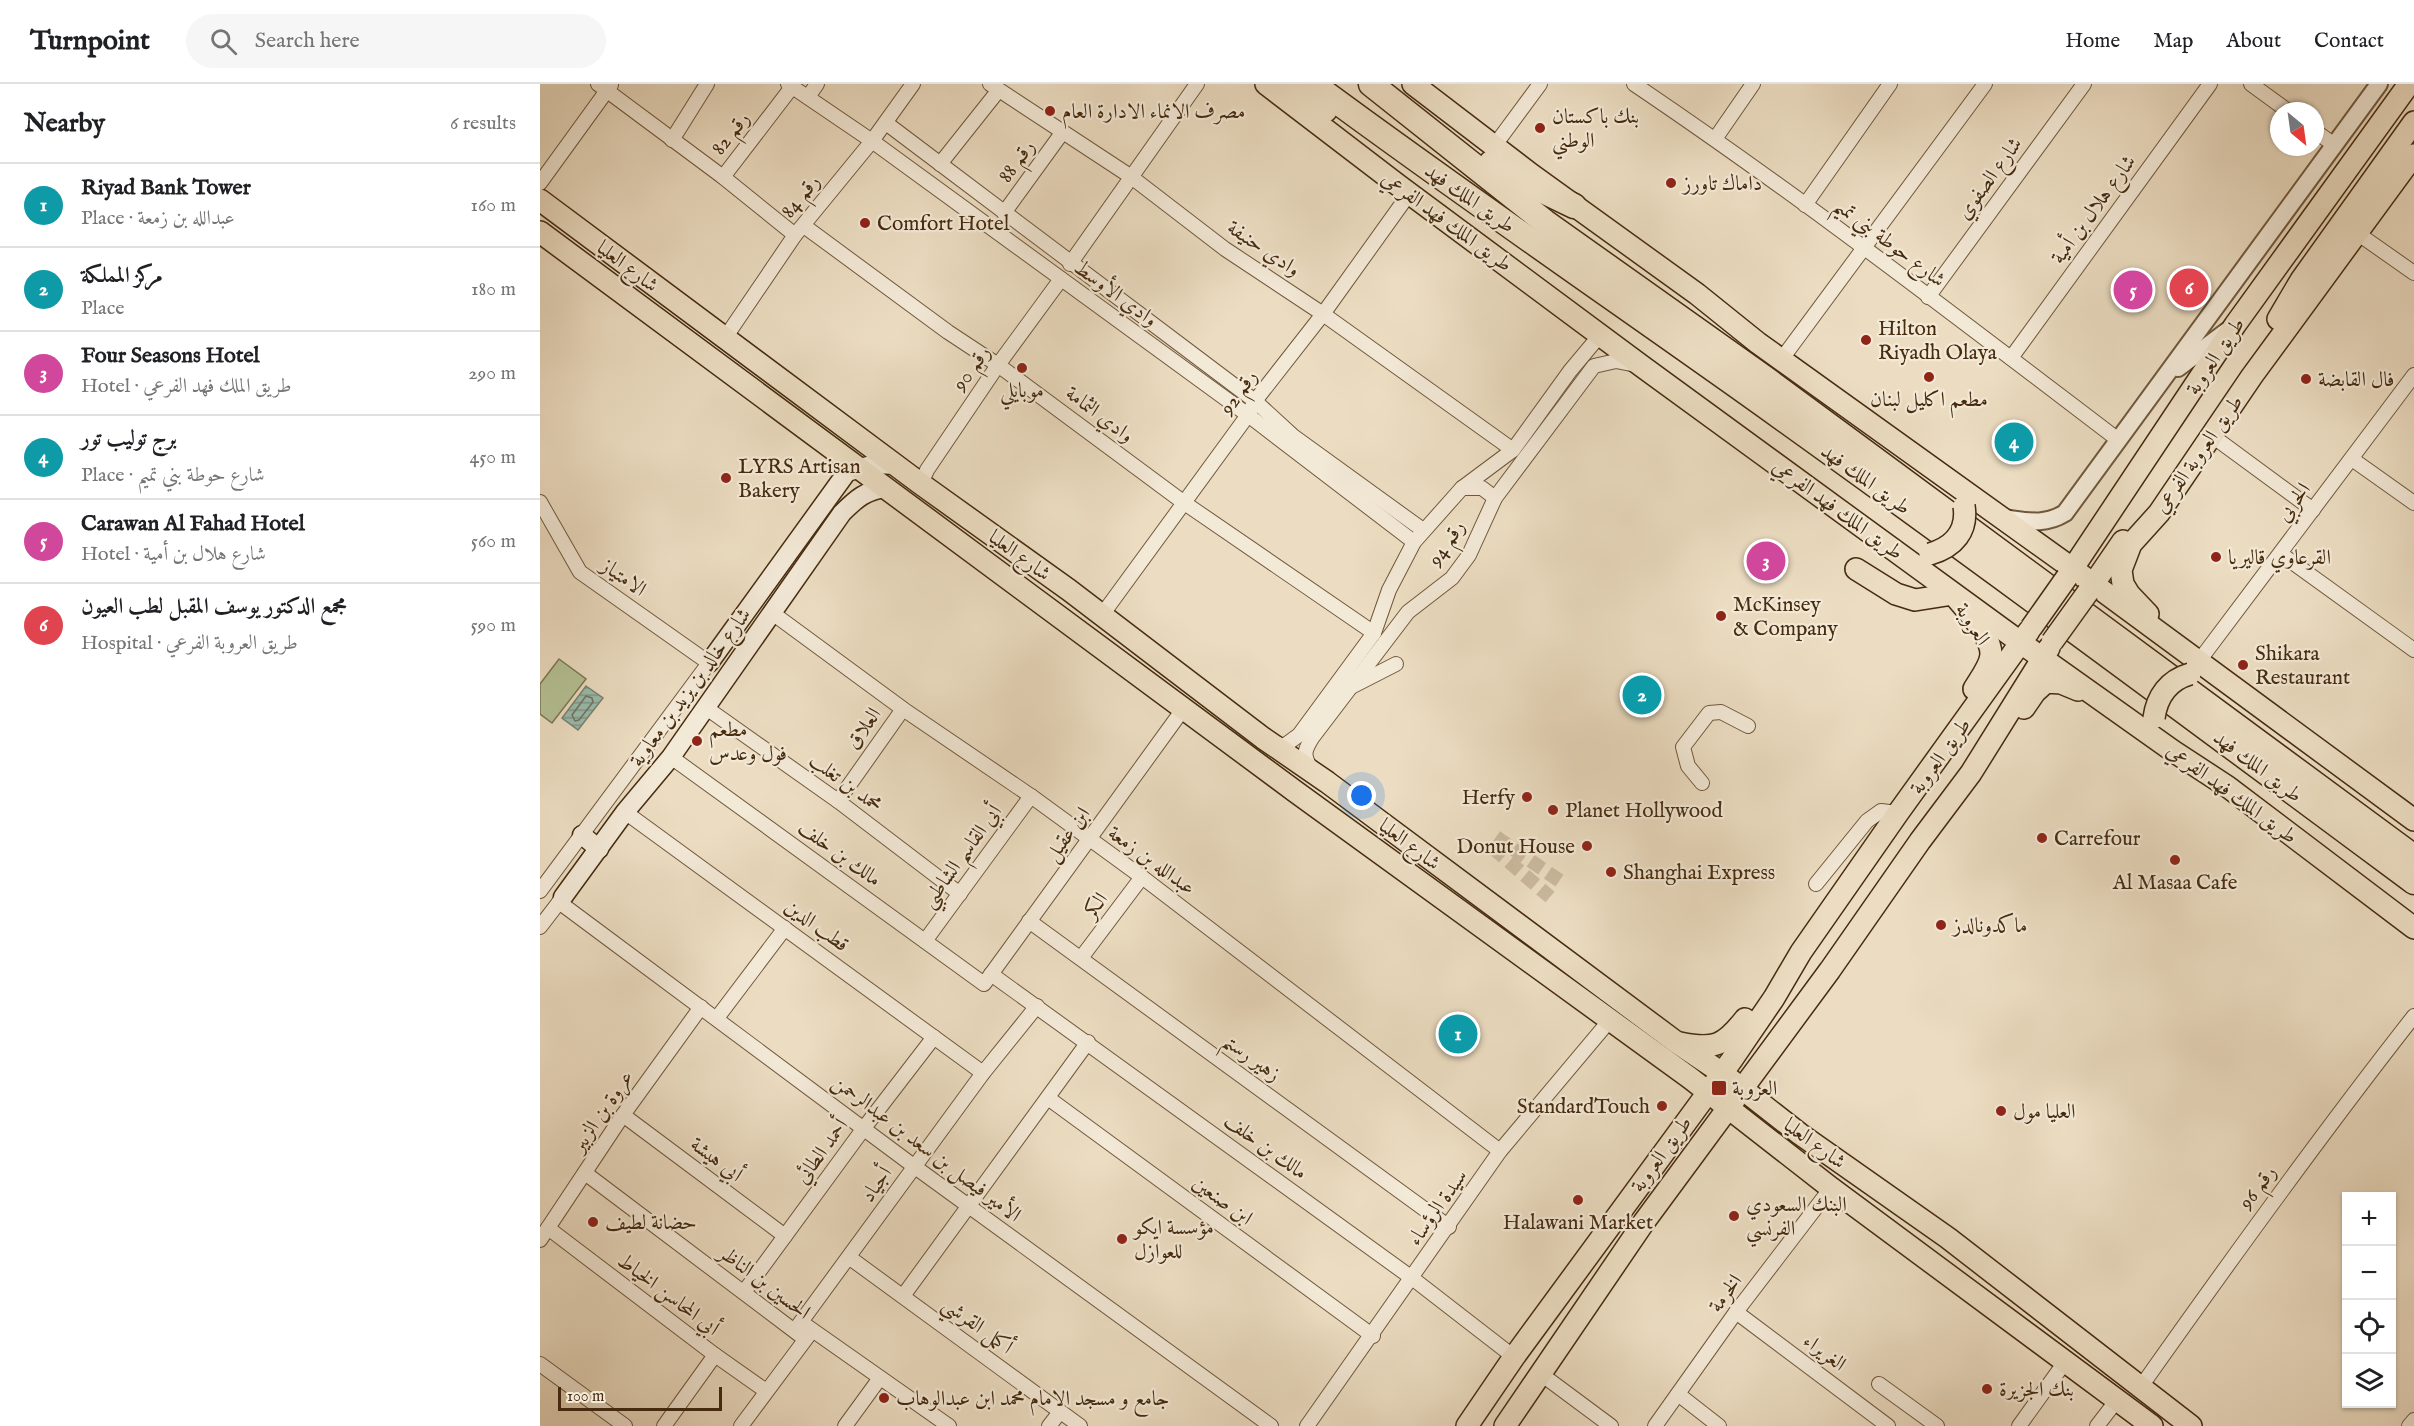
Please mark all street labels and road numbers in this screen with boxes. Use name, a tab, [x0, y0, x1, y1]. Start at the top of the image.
street label: رقم 82	[706, 107, 761, 164]
street label: شارع الصفوي	[1951, 132, 2032, 227]
street label: رقم 88	[993, 135, 1046, 192]
street label: شارع هلال بن أمية	[2043, 148, 2145, 272]
street label: طريق الملك فهد	[1418, 158, 1520, 240]
street label: طريق الملك فهد الفرعي	[1374, 166, 1517, 280]
street label: رقم 84	[775, 170, 831, 227]
street label: شارع حوطة بني تميم	[1824, 192, 1950, 299]
street label: وادي حنيفة	[1221, 215, 1305, 284]
street label: شارع العليا	[589, 235, 664, 302]
street label: وادي الأوسط	[1067, 252, 1164, 335]
street label: طريق العروبة	[2180, 313, 2252, 401]
street label: رقم 90	[946, 341, 1002, 401]
street label: رقم 92	[1213, 365, 1268, 424]
street label: وادي الثمامة	[1059, 381, 1139, 451]
street label: طريق العروبة الفرعي	[2148, 390, 2252, 521]
street label: طريق الملك فهد	[1815, 438, 1916, 522]
street label: طريق الملك فهد الفرعي	[1765, 454, 1908, 568]
street label: الحربي	[2271, 478, 2319, 529]
street label: رقم 94	[1422, 516, 1476, 575]
street label: شارع العليا	[981, 524, 1056, 590]
street label: الامتياز	[593, 552, 651, 604]
street label: العروبة	[1948, 599, 1995, 651]
street label: شارع خالد بن يزيد بن معاوية	[624, 603, 761, 775]
street label: العلاق	[840, 703, 888, 755]
street label: طريق العروبة	[1904, 713, 1978, 801]
street label: طريق الملك فهد	[2207, 725, 2307, 810]
street label: طريق الملك فهد الفرعي	[2159, 738, 2302, 852]
street label: محمد بن تغلب	[803, 747, 887, 819]
street label: أبي القاسم الشاطبي	[913, 798, 1014, 918]
street label: ابن عقيل	[1039, 802, 1097, 868]
street label: شارع العليا	[1371, 813, 1446, 880]
street label: مالك بن خلف	[792, 815, 886, 894]
street label: عبدالله بن زمعة	[1102, 820, 1200, 902]
street label: الكر	[1076, 887, 1115, 926]
street label: قطب الدين	[778, 894, 854, 959]
street label: زهير رستم	[1213, 1028, 1286, 1093]
street label: عروة بن الزبير	[565, 1066, 641, 1160]
street label: الأمير فيصل بن سعد بن عبدالرحمن	[826, 1067, 1028, 1229]
street label: مالك بن خلف	[1218, 1108, 1312, 1187]
street label: طريق العروبة	[1625, 1111, 1699, 1199]
street label: أحمد الطائي	[787, 1112, 857, 1191]
street label: شارع العليا	[1776, 1112, 1851, 1178]
street label: أبي هيشة	[683, 1129, 750, 1191]
street label: أجياد	[853, 1160, 899, 1208]
street label: رقم 96	[2233, 1160, 2287, 1219]
street label: سيدة الرؤساء	[1402, 1164, 1474, 1251]
street label: ابن صنعين	[1187, 1170, 1258, 1232]
street label: الحسين بن الناظر	[711, 1239, 815, 1326]
street label: أبي المحاسن الخياط	[610, 1245, 727, 1344]
street label: الخرمة	[1703, 1269, 1749, 1318]
street label: أكمل القرشي	[933, 1289, 1020, 1365]
street label: الغريراء	[1797, 1328, 1851, 1378]

